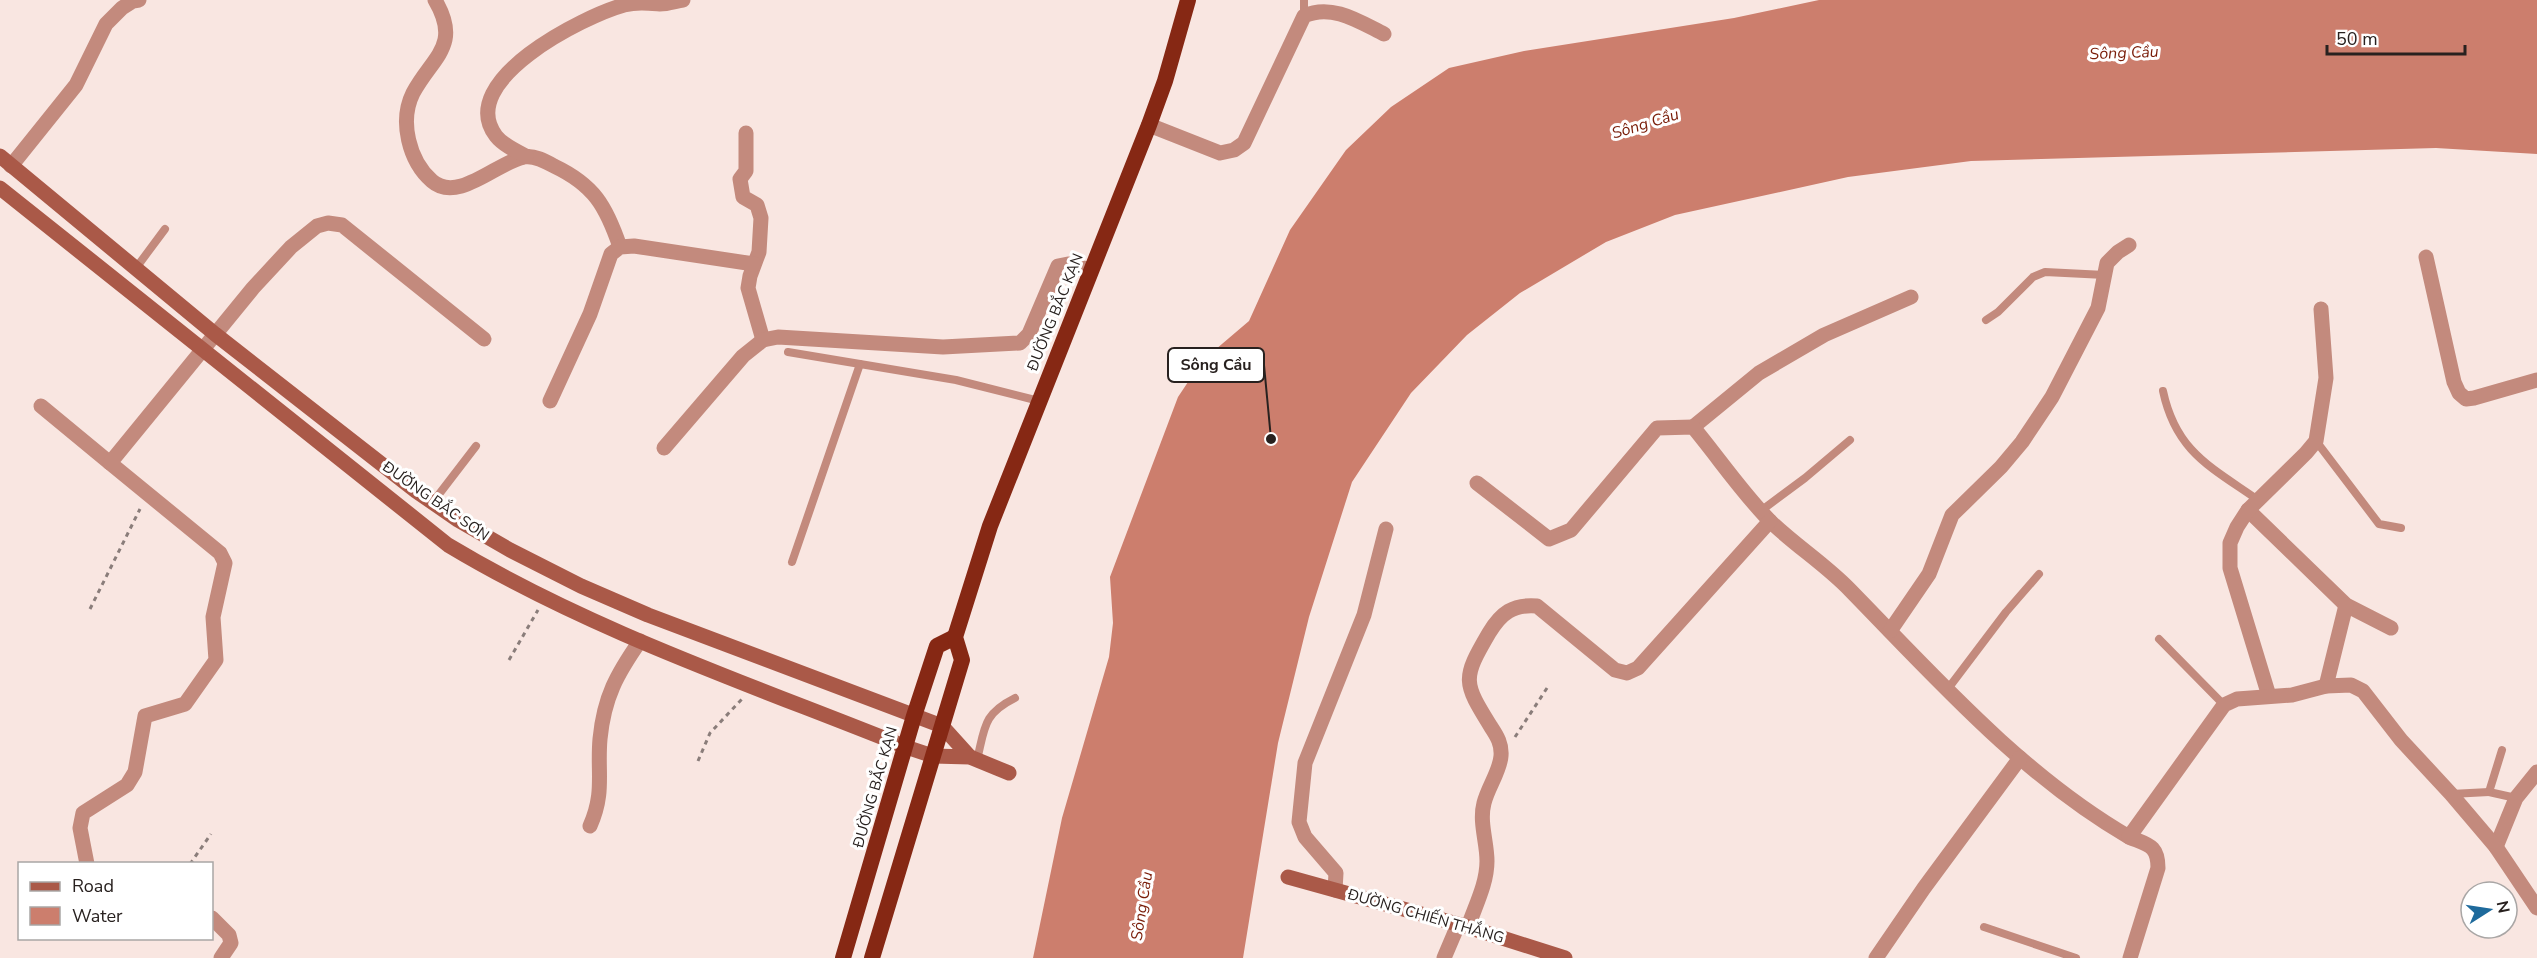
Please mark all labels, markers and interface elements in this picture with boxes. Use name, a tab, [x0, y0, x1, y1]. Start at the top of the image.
scale bar	[2327, 18, 2465, 56]
text: 50 m	[2336, 27, 2378, 51]
water label: Sông Cầu	[2089, 41, 2159, 65]
water label: Sông Cầu	[1609, 103, 1682, 145]
street label: ĐƯỜNG BẮC KẠN	[1020, 249, 1088, 375]
callout: Sông Cầu	[1168, 348, 1264, 382]
text: Sông Cầu	[1180, 354, 1252, 376]
street label: ĐƯỜNG BẮC SƠN	[378, 454, 494, 545]
street label: ĐƯỜNG BẮC KẠN	[846, 724, 902, 851]
legend	[18, 862, 213, 940]
water label: Sông Cầu	[1126, 870, 1158, 942]
text: Road	[72, 874, 114, 898]
north arrow	[2459, 880, 2519, 940]
street label: ĐƯỜNG CHIẾN THẮNG	[1345, 882, 1507, 948]
text: N	[2491, 899, 2515, 915]
text: Water	[72, 904, 123, 928]

